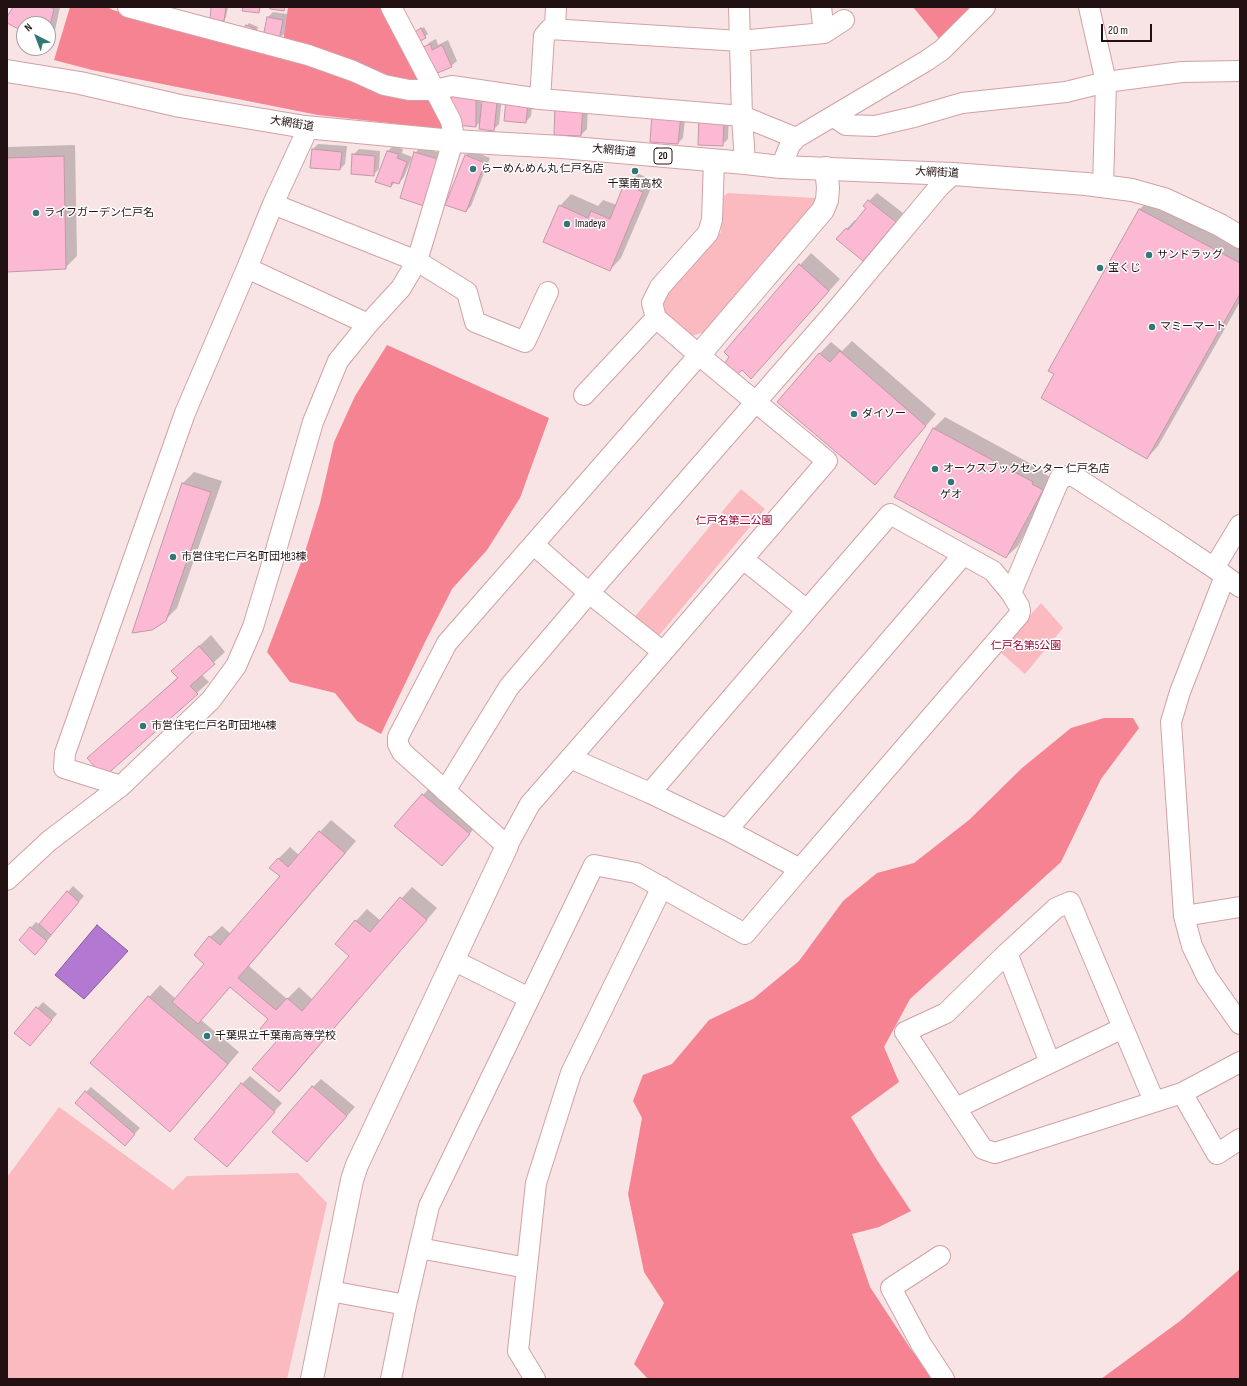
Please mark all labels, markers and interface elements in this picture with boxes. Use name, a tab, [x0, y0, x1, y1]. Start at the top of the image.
north arrow	[16, 16, 56, 56]
scale bar	[1103, 16, 1154, 42]
text: N	[22, 21, 35, 34]
text: 20 m	[1108, 23, 1128, 38]
street label: 大網街道	[269, 114, 315, 134]
street label: 大網街道	[592, 143, 636, 159]
road number: 20	[654, 148, 672, 164]
place label: らーめんめん丸 仁戸名店	[481, 162, 604, 176]
marker: らーめんめん丸 仁戸名店	[468, 164, 478, 174]
street label: 大網街道	[915, 165, 959, 181]
marker: 千葉南高校	[630, 166, 640, 176]
place label: 千葉南高校	[608, 177, 662, 191]
place label: ライフガーデン仁戸名	[44, 206, 154, 220]
marker: ライフガーデン仁戸名	[31, 208, 41, 218]
place label: Imadeya	[575, 217, 606, 231]
marker: Imadeya	[562, 219, 572, 229]
place label: サンドラッグ	[1157, 248, 1223, 262]
marker: サンドラッグ	[1144, 250, 1154, 260]
place label: 宝くじ	[1108, 261, 1141, 275]
marker: 宝くじ	[1095, 263, 1105, 273]
place label: マミーマート	[1160, 320, 1226, 334]
marker: マミーマート	[1147, 322, 1157, 332]
place label: ダイソー	[862, 407, 906, 421]
marker: ダイソー	[849, 409, 859, 419]
place label: オークスブックセンター 仁戸名店	[943, 462, 1110, 476]
marker: オークスブックセンター 仁戸名店	[930, 464, 940, 474]
marker: ゲオ	[946, 477, 956, 487]
place label: ゲオ	[940, 488, 962, 502]
park label: 仁戸名第二公園	[696, 514, 772, 528]
place label: 市営住宅仁戸名町団地3棟	[181, 550, 307, 564]
marker: 市営住宅仁戸名町団地3棟	[168, 552, 178, 562]
park label: 仁戸名第5公園	[991, 639, 1061, 653]
place label: 市営住宅仁戸名町団地4棟	[151, 719, 277, 733]
marker: 市営住宅仁戸名町団地4棟	[138, 721, 148, 731]
place label: 千葉県立千葉南高等学校	[215, 1029, 336, 1043]
marker: 千葉県立千葉南高等学校	[202, 1031, 212, 1041]

